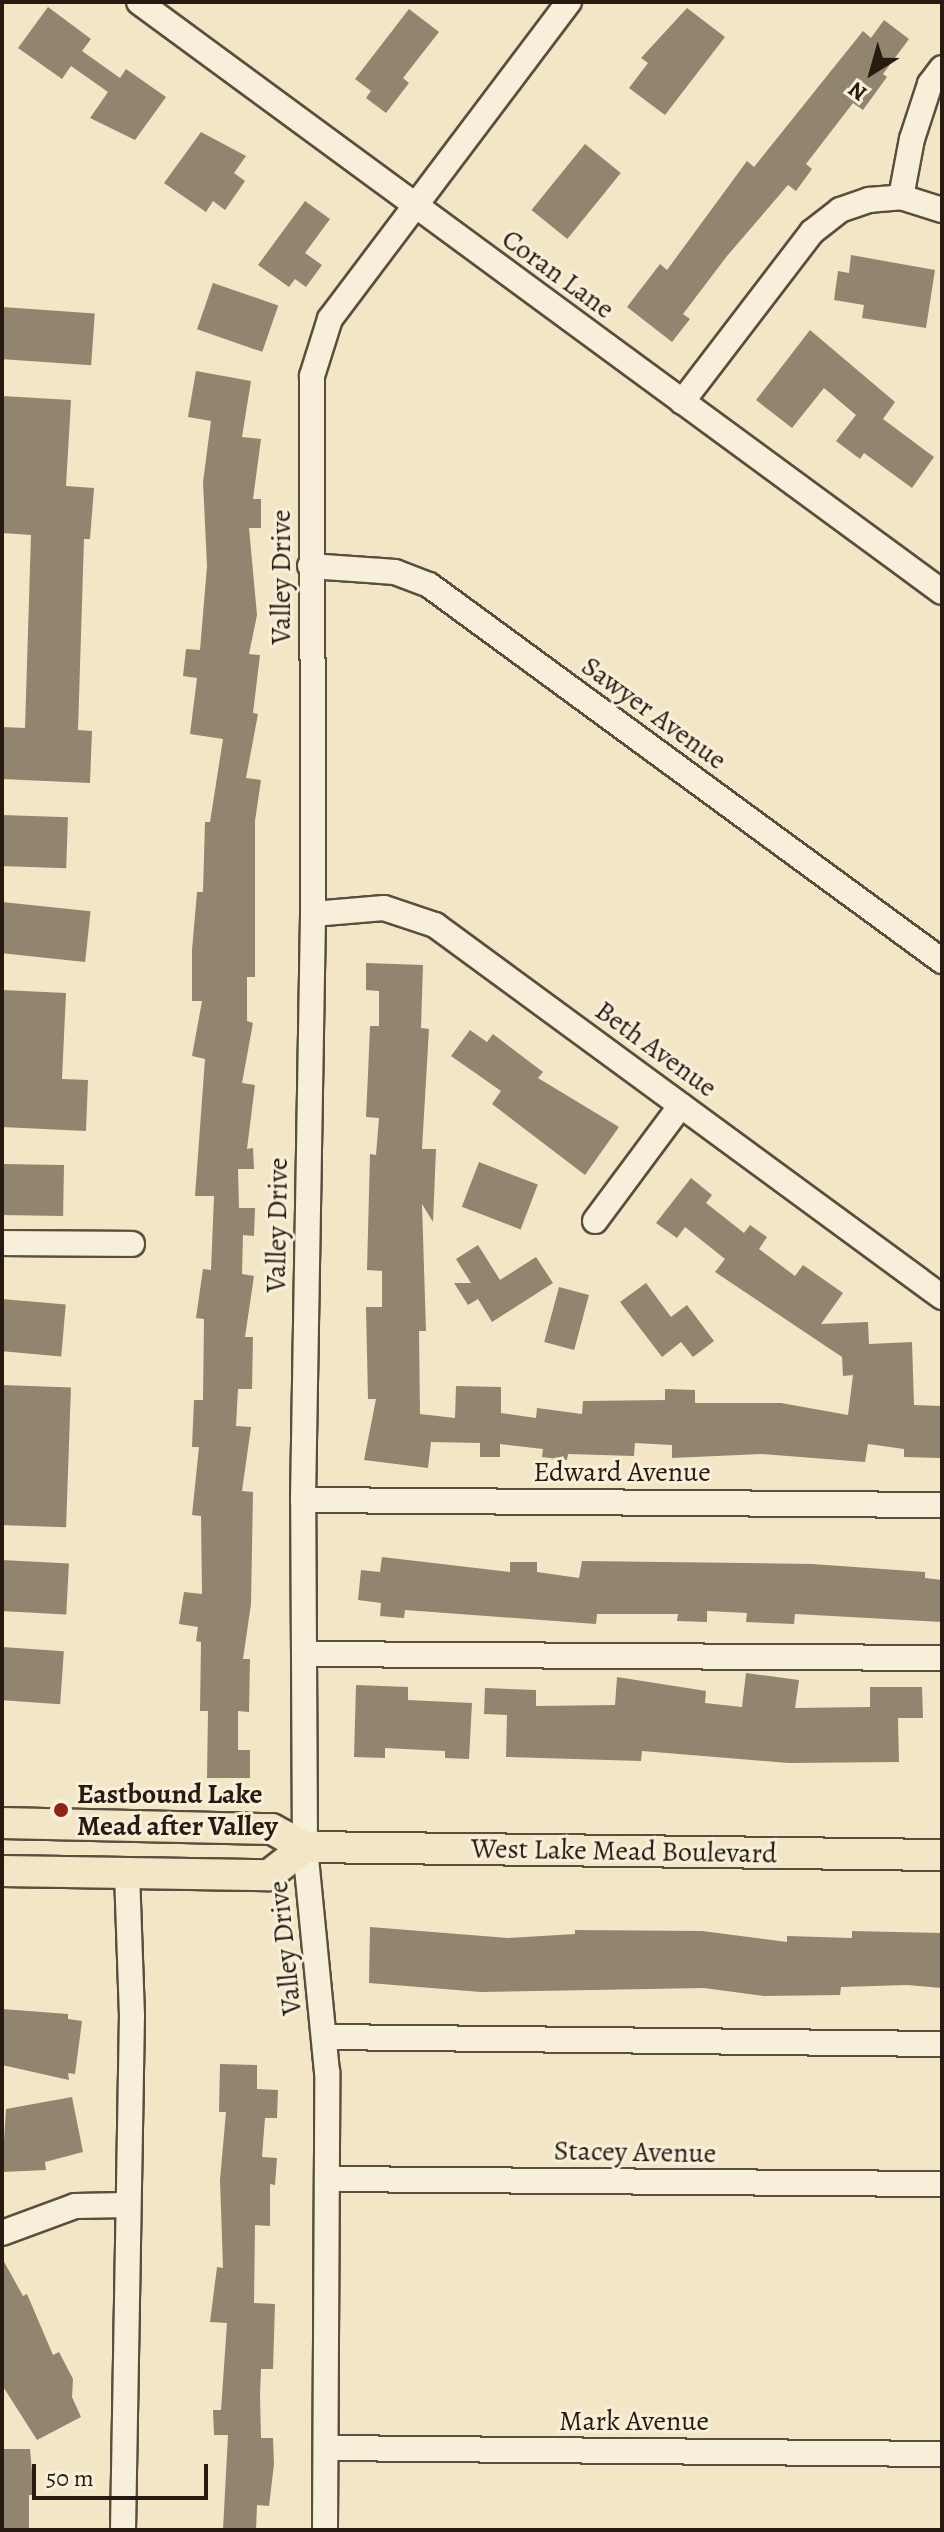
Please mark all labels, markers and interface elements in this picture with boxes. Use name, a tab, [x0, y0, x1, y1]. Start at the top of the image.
north arrow	[832, 32, 912, 112]
text: N	[842, 74, 873, 108]
street label: Coran Lane	[495, 222, 621, 326]
street label: Valley Drive	[264, 510, 298, 644]
street label: Sawyer Avenue	[575, 649, 733, 777]
street label: Beth Avenue	[589, 994, 723, 1104]
street label: Valley Drive	[259, 1157, 295, 1293]
street label: Edward Avenue	[533, 1455, 711, 1489]
place label: Eastbound Lake Mead after Valley	[77, 1777, 278, 1843]
marker: Eastbound Lake Mead after Valley	[52, 1801, 70, 1819]
street label: West Lake Mead Boulevard	[471, 1832, 777, 1870]
street label: Valley Drive	[261, 1879, 309, 2017]
street label: Stacey Avenue	[553, 2134, 717, 2170]
street label: Mark Avenue	[559, 2404, 709, 2438]
scale bar	[36, 2448, 212, 2498]
text: 50 m	[46, 2462, 94, 2494]

